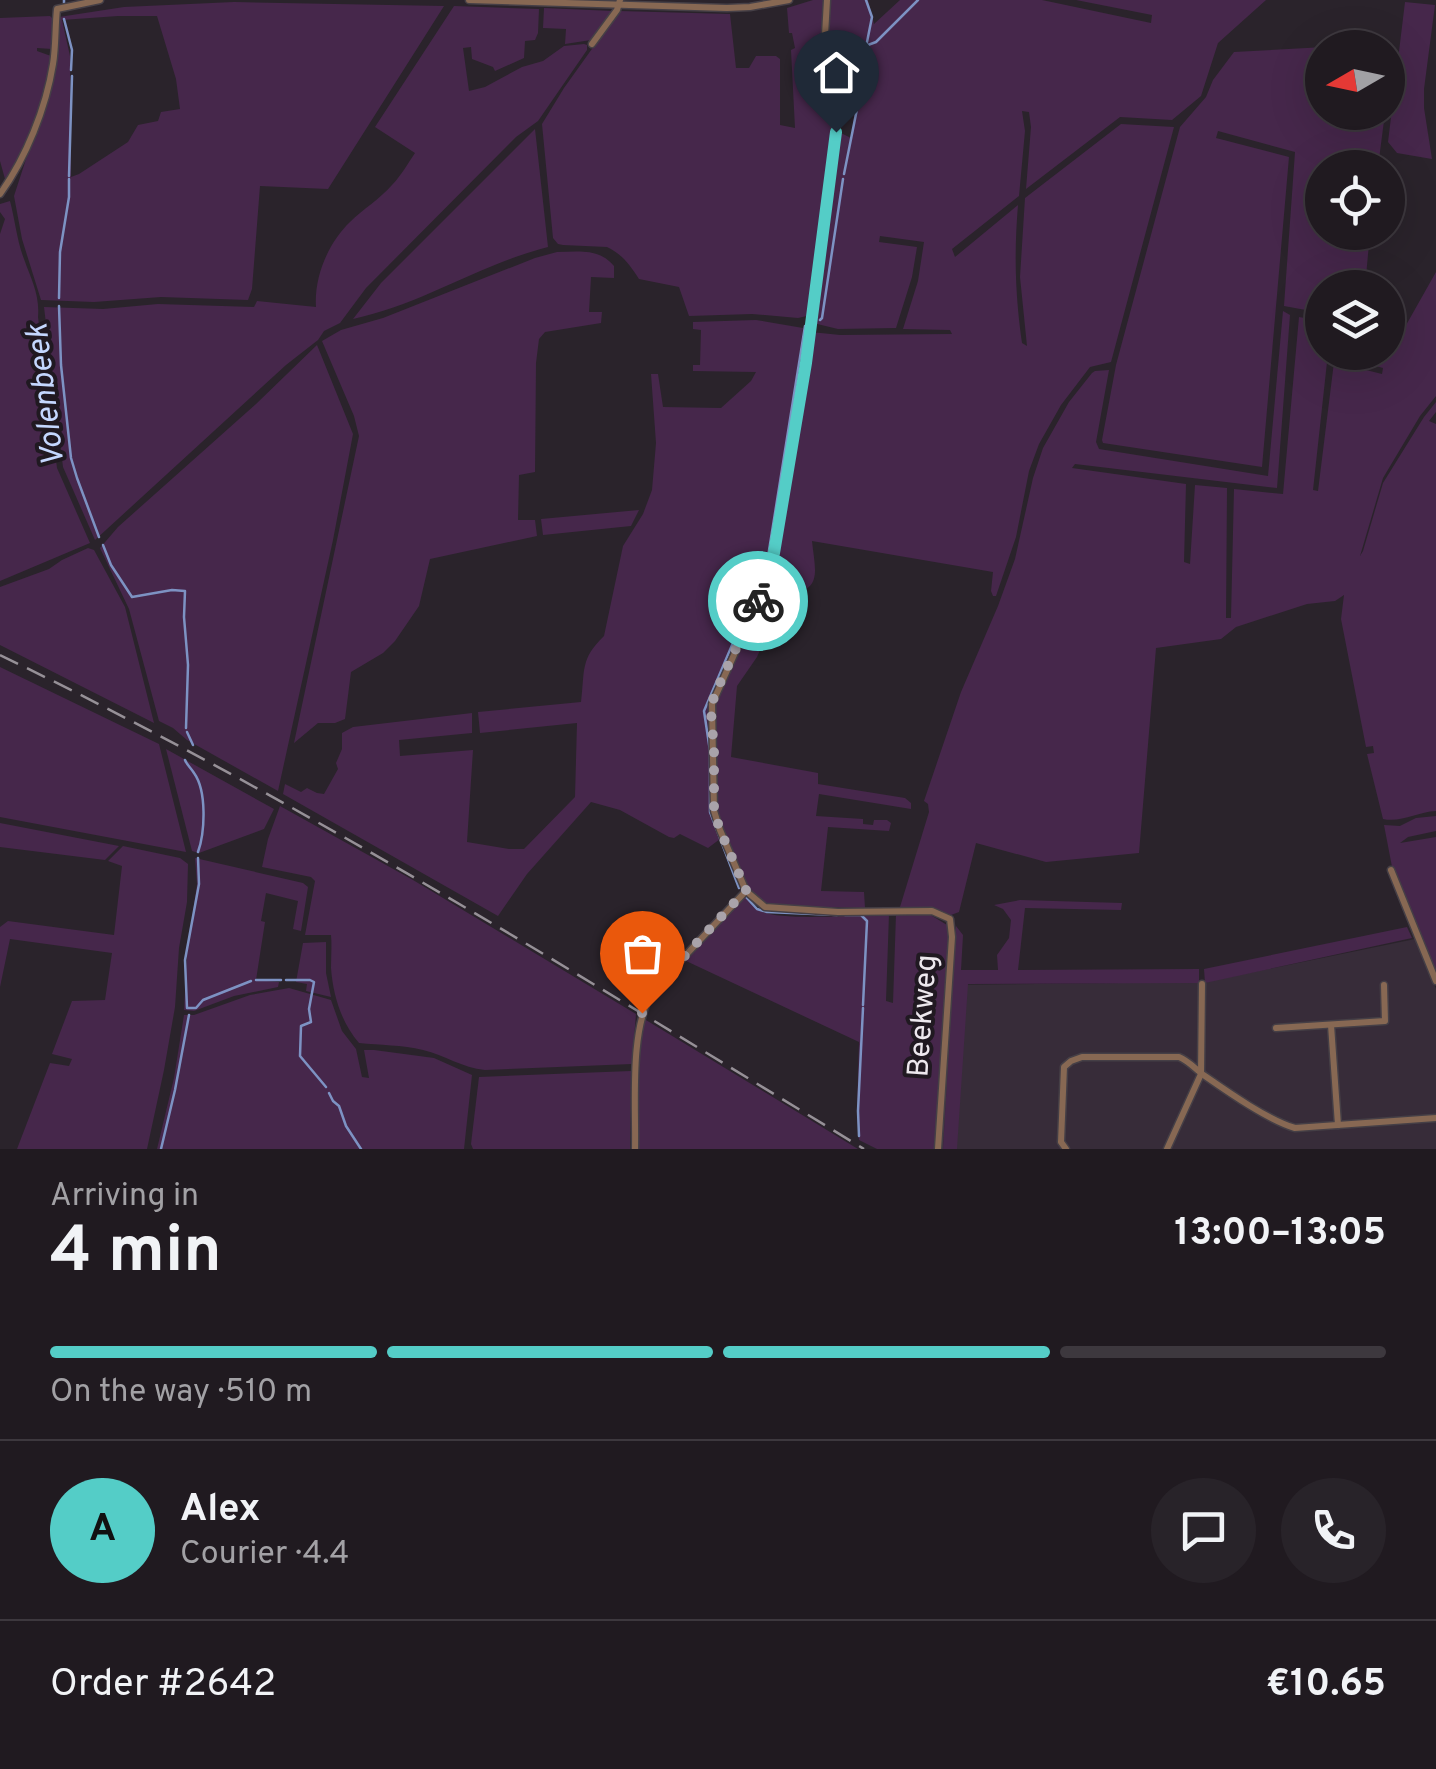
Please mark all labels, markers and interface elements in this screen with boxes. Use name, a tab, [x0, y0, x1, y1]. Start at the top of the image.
pin	[794, 30, 879, 133]
north arrow	[1305, 30, 1405, 130]
map controls	[1305, 30, 1405, 370]
icon: home	[809, 45, 864, 100]
button: locate	[1305, 150, 1405, 250]
button: layers	[1305, 270, 1405, 370]
water label: Volenbeek	[18, 320, 76, 469]
courier	[708, 551, 808, 651]
icon: bike	[731, 574, 786, 629]
pin	[600, 911, 685, 1014]
icon: bag	[615, 926, 670, 981]
street label: Beekweg	[901, 953, 947, 1079]
text: Arriving in	[50, 1177, 199, 1217]
text: 13:00–13:05	[1174, 1210, 1386, 1259]
text: 4 min	[50, 1213, 222, 1295]
text: On the way · 510 m	[50, 1373, 312, 1413]
button: chat	[1151, 1478, 1256, 1583]
button: phone	[1281, 1478, 1386, 1583]
text: Alex	[180, 1486, 260, 1535]
text: A	[89, 1506, 116, 1555]
text: Courier · 4.4	[180, 1535, 349, 1575]
text: Order #2642	[50, 1661, 276, 1710]
text: €10.65	[1266, 1661, 1386, 1710]

